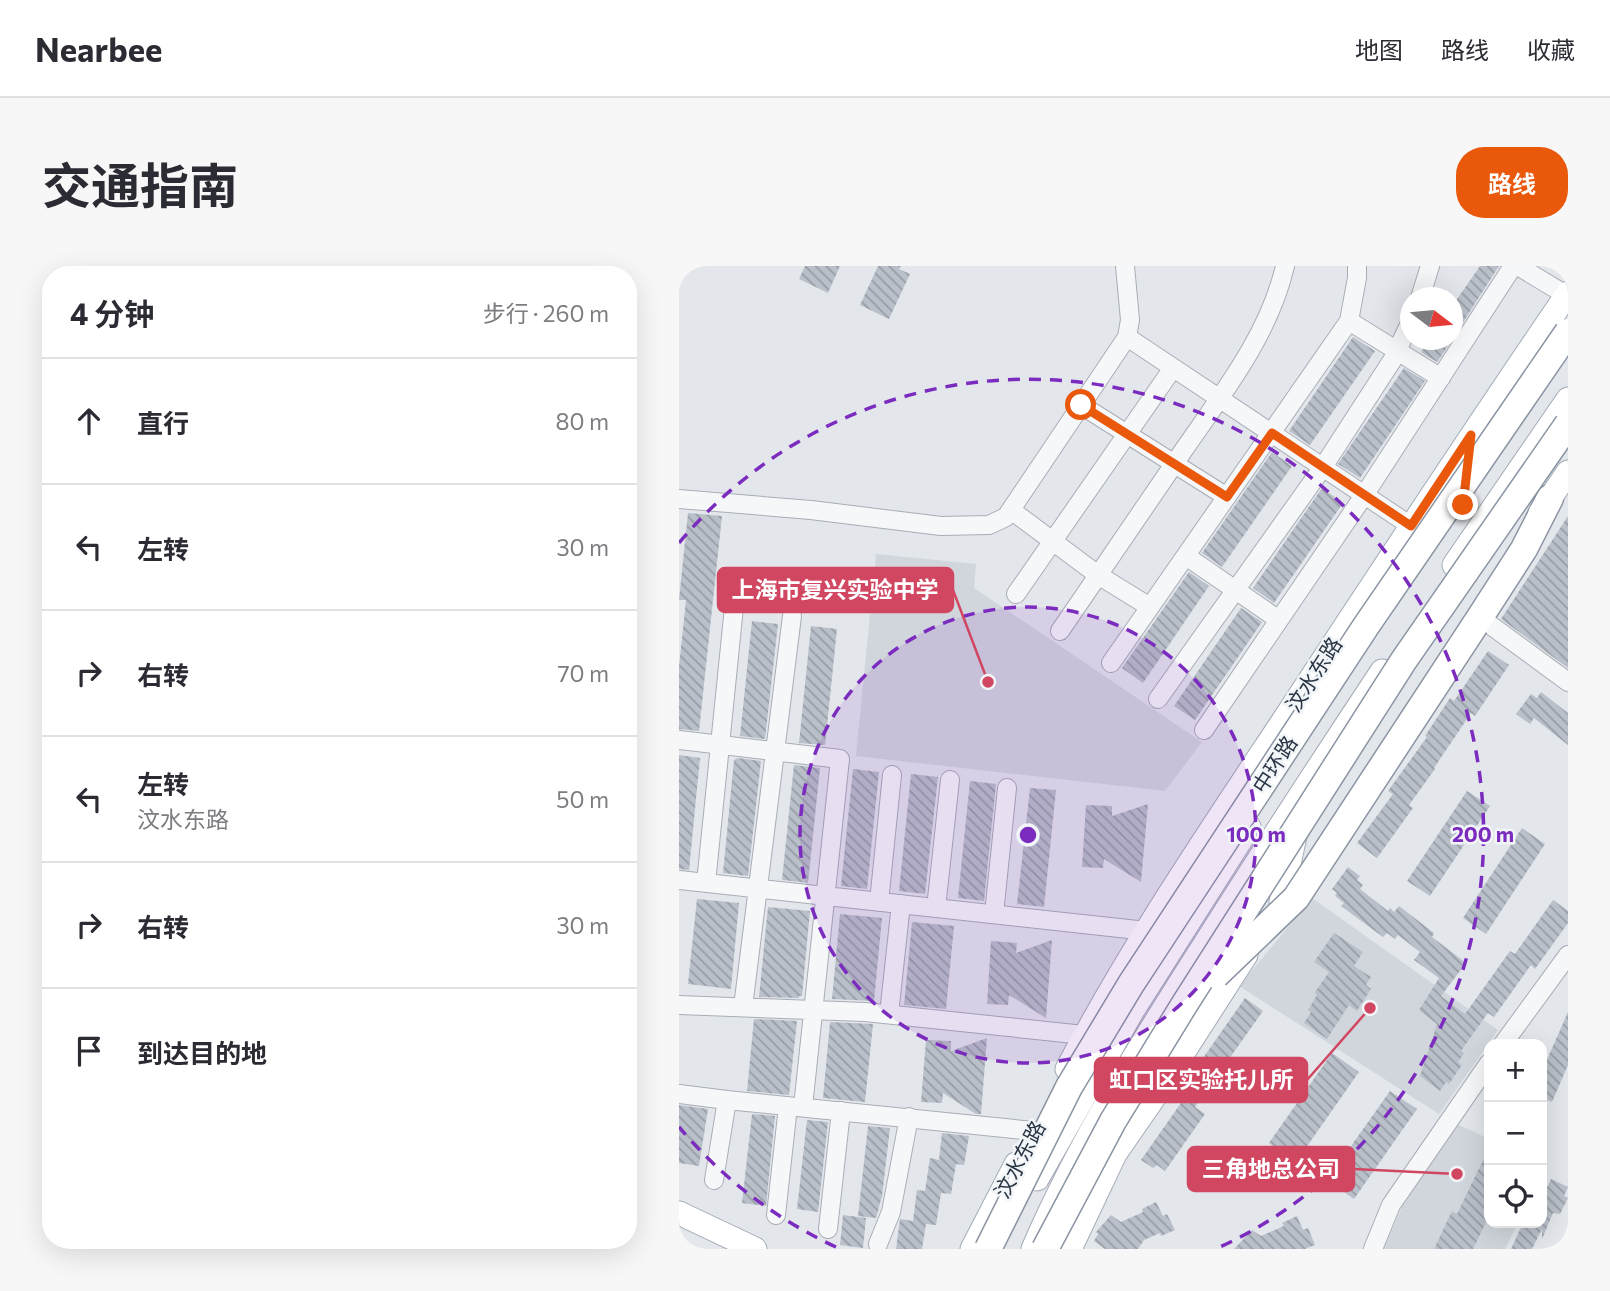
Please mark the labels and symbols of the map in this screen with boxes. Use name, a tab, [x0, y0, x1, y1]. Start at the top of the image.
north arrow	[1400, 287, 1463, 350]
route start	[1065, 389, 1096, 420]
route end	[1447, 489, 1478, 520]
callout: 上海市复兴实验中学	[718, 568, 953, 612]
text: 上海市复兴实验中学	[732, 575, 939, 603]
street label: 汶水东路	[1280, 632, 1346, 716]
street label: 中环路	[1246, 731, 1302, 797]
text: 100 m	[1226, 821, 1286, 846]
text: 200 m	[1452, 821, 1514, 846]
centre of rings	[1016, 823, 1040, 847]
callout: 虹口区实验托儿所	[1095, 1058, 1307, 1102]
text: 虹口区实验托儿所	[1109, 1065, 1293, 1093]
street label: 汶水东路	[988, 1116, 1050, 1202]
callout: 三角地总公司	[1188, 1147, 1354, 1191]
text: 三角地总公司	[1202, 1154, 1340, 1182]

